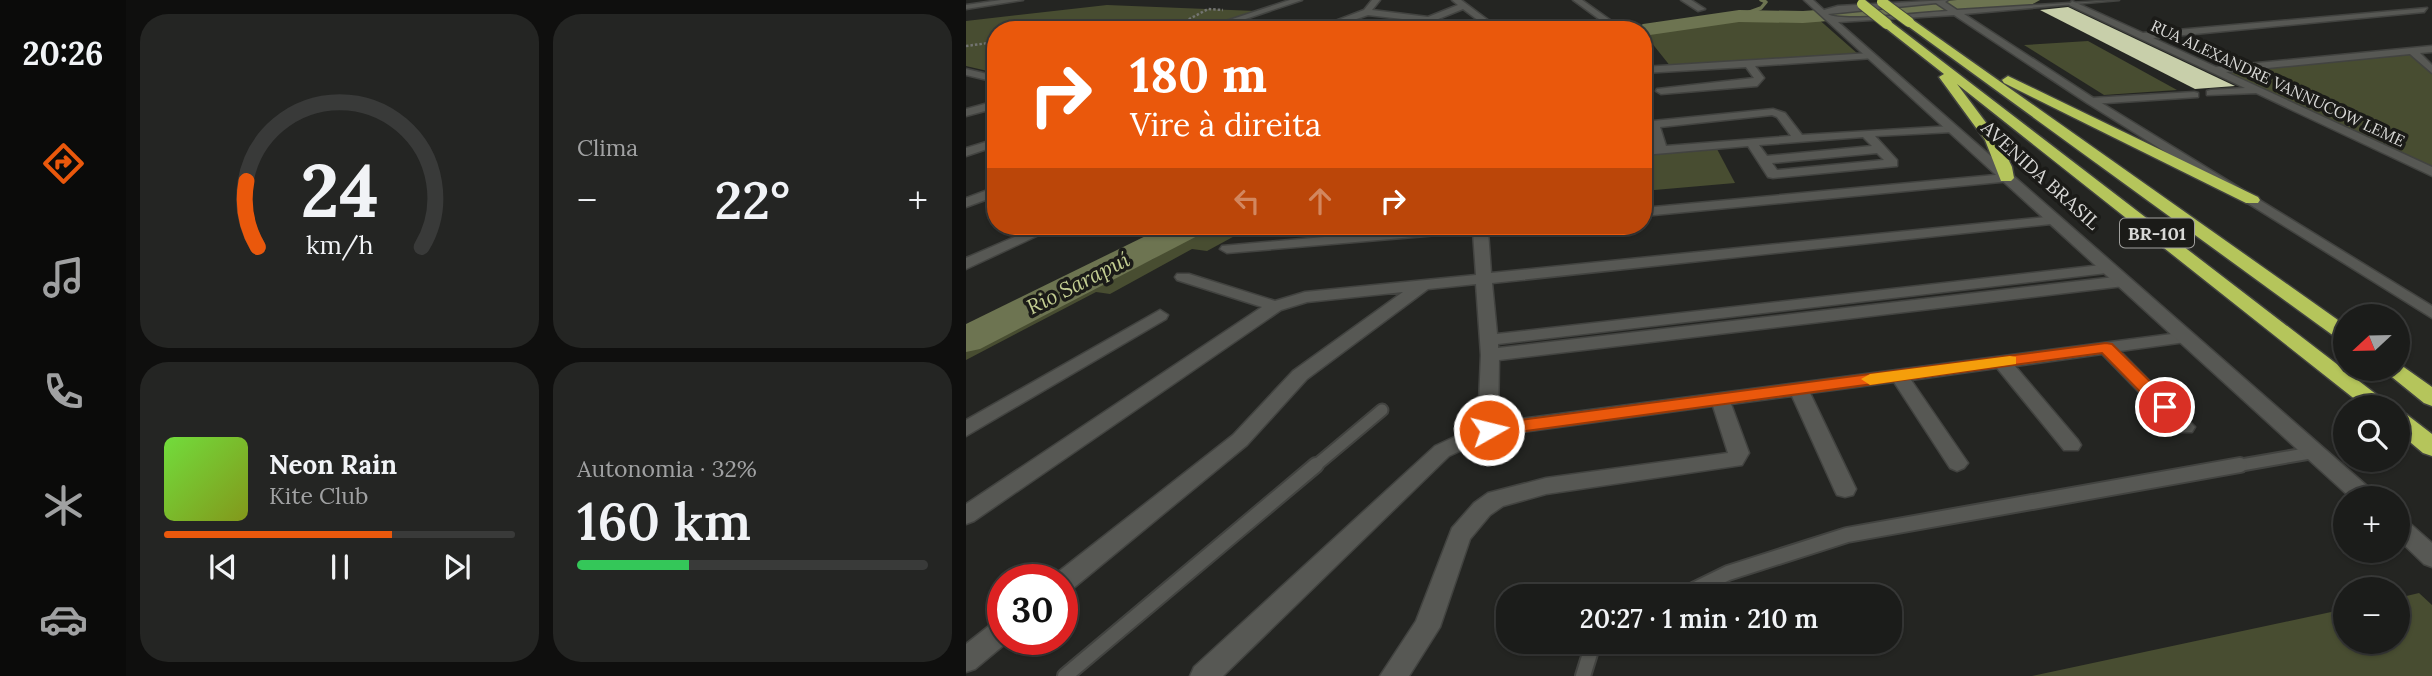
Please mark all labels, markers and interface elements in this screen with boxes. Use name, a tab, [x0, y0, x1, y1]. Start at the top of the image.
street label: RUA ALEXANDRE VANNUCOW LEME	[2148, 15, 2408, 151]
text: 20:26	[23, 33, 103, 74]
text: 180 m	[1130, 43, 1267, 105]
icon: right	[1015, 49, 1106, 140]
text: Vire à direita	[1130, 104, 1321, 145]
street label: AVENIDA BRASIL	[1976, 115, 2105, 235]
text: Clima	[577, 133, 638, 162]
icon: directions	[39, 139, 88, 188]
text: 24	[300, 144, 379, 237]
text: 22°	[715, 167, 790, 233]
text: −	[577, 176, 597, 224]
text: +	[908, 176, 928, 224]
icon: left	[1228, 182, 1266, 220]
icon: ahead	[1301, 182, 1339, 220]
icon: right	[1374, 182, 1412, 220]
road number: BR-101	[2120, 218, 2194, 247]
text: km/h	[306, 229, 373, 261]
water label: Rio Sarapuí	[1022, 246, 1134, 320]
icon: music	[39, 253, 88, 302]
north arrow	[2333, 304, 2410, 382]
map controls	[2333, 304, 2410, 654]
icon: phone	[39, 367, 88, 416]
pin	[2135, 377, 2195, 437]
icon: arrive	[2146, 388, 2184, 426]
position arrow	[1452, 393, 1526, 467]
button: search	[2333, 395, 2410, 472]
text: Neon Rain	[269, 448, 397, 481]
text: Autonomia · 32%	[577, 454, 757, 483]
icon: climate	[39, 481, 88, 530]
text: Kite Club	[269, 481, 368, 510]
button: +	[2333, 486, 2410, 563]
text: 160 km	[577, 488, 751, 554]
icon: previous	[204, 548, 242, 586]
icon: pause	[321, 548, 359, 586]
icon: next	[438, 548, 476, 586]
speed limit sign: 30	[987, 564, 1078, 655]
button: −	[2333, 577, 2410, 654]
icon: car	[39, 595, 88, 644]
text: 20:27 · 1 min · 210 m	[1580, 602, 1818, 635]

